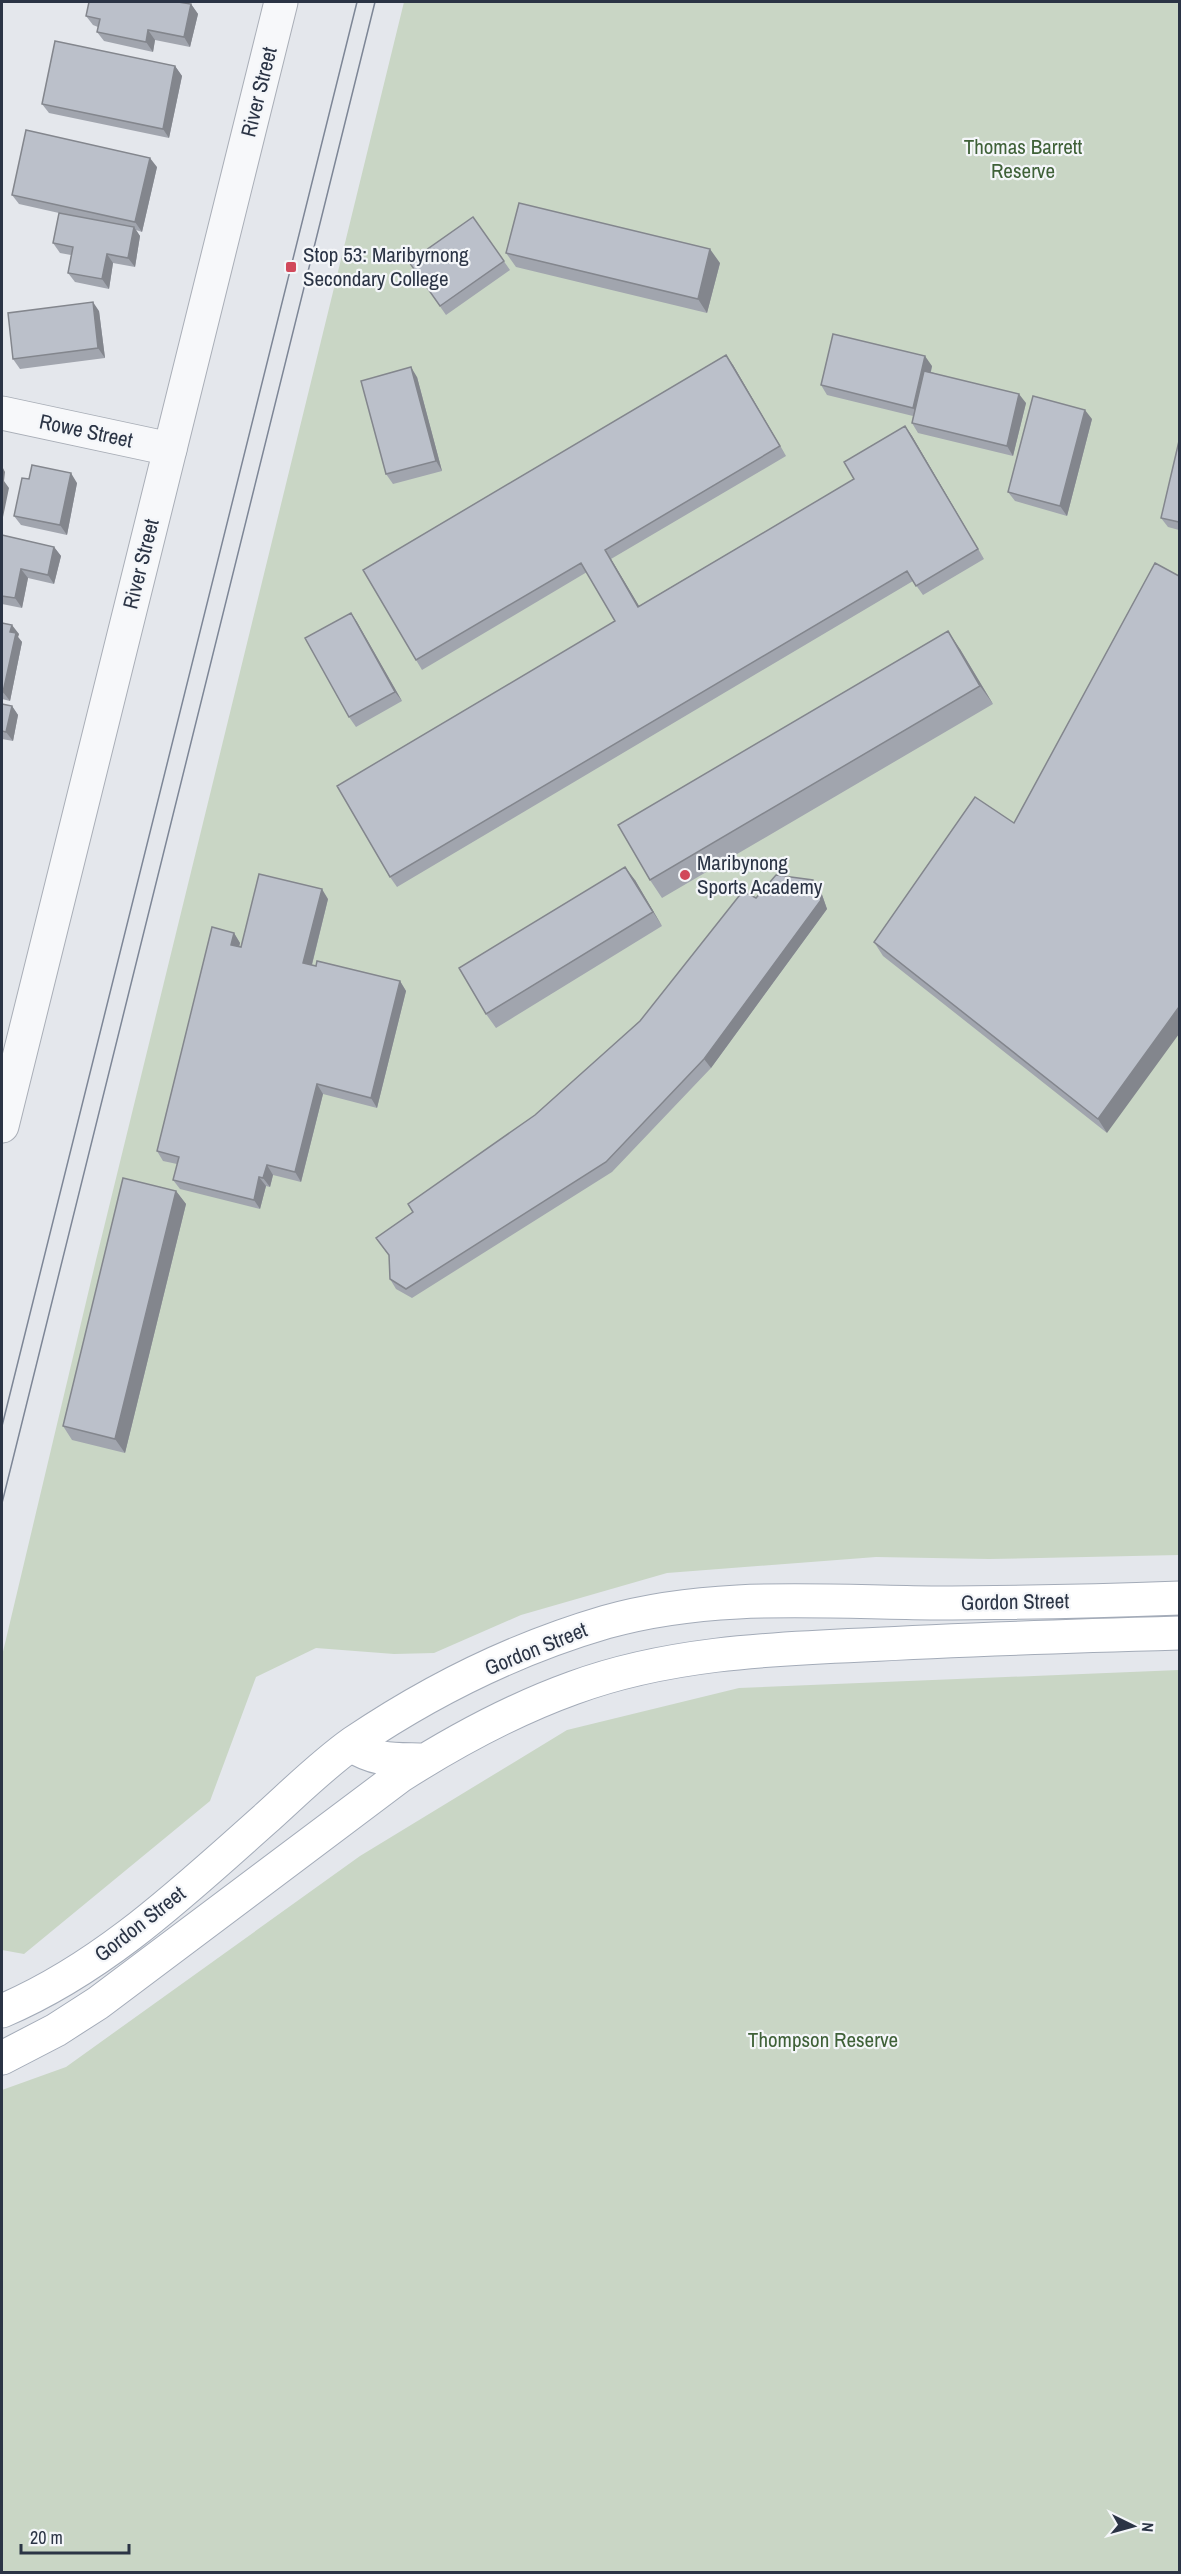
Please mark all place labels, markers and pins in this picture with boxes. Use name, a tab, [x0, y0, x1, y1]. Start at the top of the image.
place label: Stop 53: Maribyrnong Secondary College	[303, 240, 469, 293]
marker: Stop 53: Maribyrnong Secondary College	[284, 260, 298, 274]
place label: Maribynong Sports Academy	[697, 848, 823, 901]
marker: Maribynong Sports Academy	[678, 868, 692, 882]

